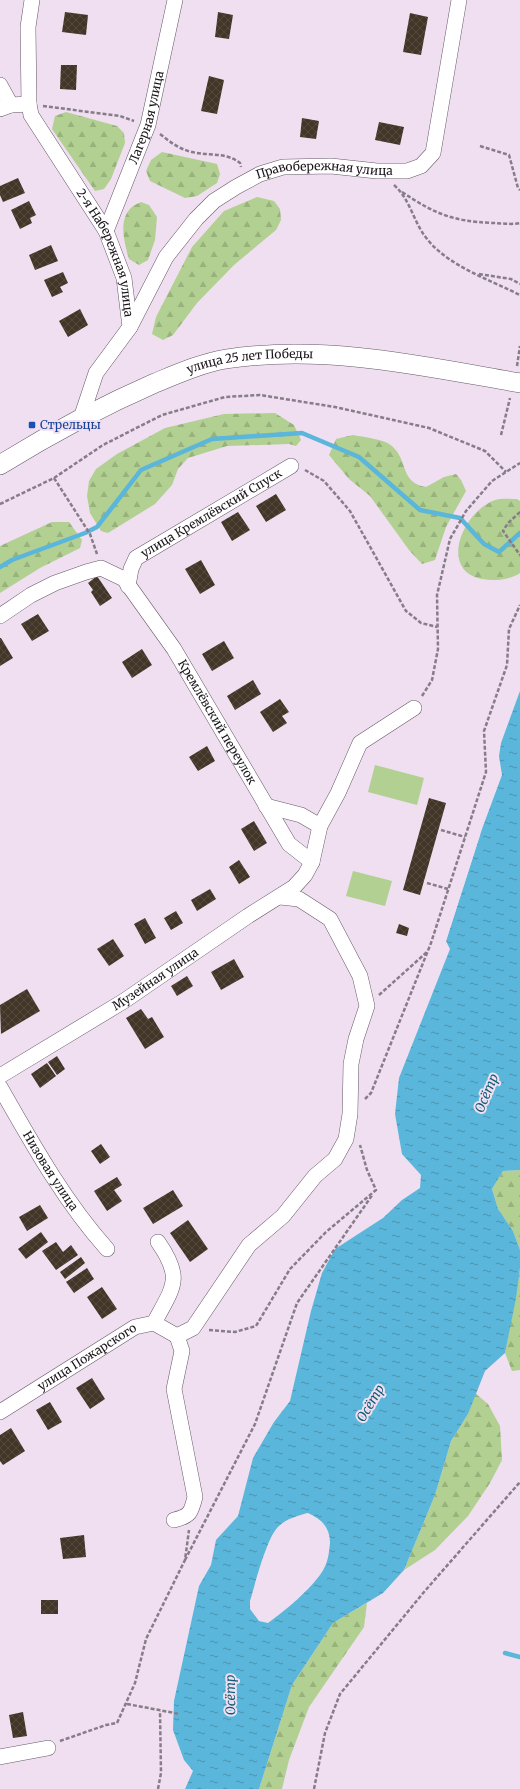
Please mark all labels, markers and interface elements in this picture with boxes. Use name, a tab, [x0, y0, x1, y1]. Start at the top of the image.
street label: Лагерная улица	[125, 69, 167, 166]
street label: Правобережная улица	[254, 158, 393, 182]
street label: 2-я Набережная улица	[74, 186, 137, 318]
street label: улица 25 лет Победы	[184, 346, 313, 377]
place label: Стрельцы	[40, 417, 101, 432]
marker: Стрельцы	[27, 420, 37, 430]
street label: улица Кремлёвский Спуск	[138, 465, 285, 560]
street label: Кремлёвский переулок	[175, 657, 260, 787]
street label: Музейная улица	[109, 944, 201, 1013]
water label: Осётр	[471, 1071, 502, 1115]
street label: Низовая улица	[20, 1128, 82, 1214]
street label: улица Пожарского	[35, 1320, 139, 1393]
water label: Осётр	[353, 1381, 388, 1425]
water label: Осётр	[222, 1674, 239, 1716]

